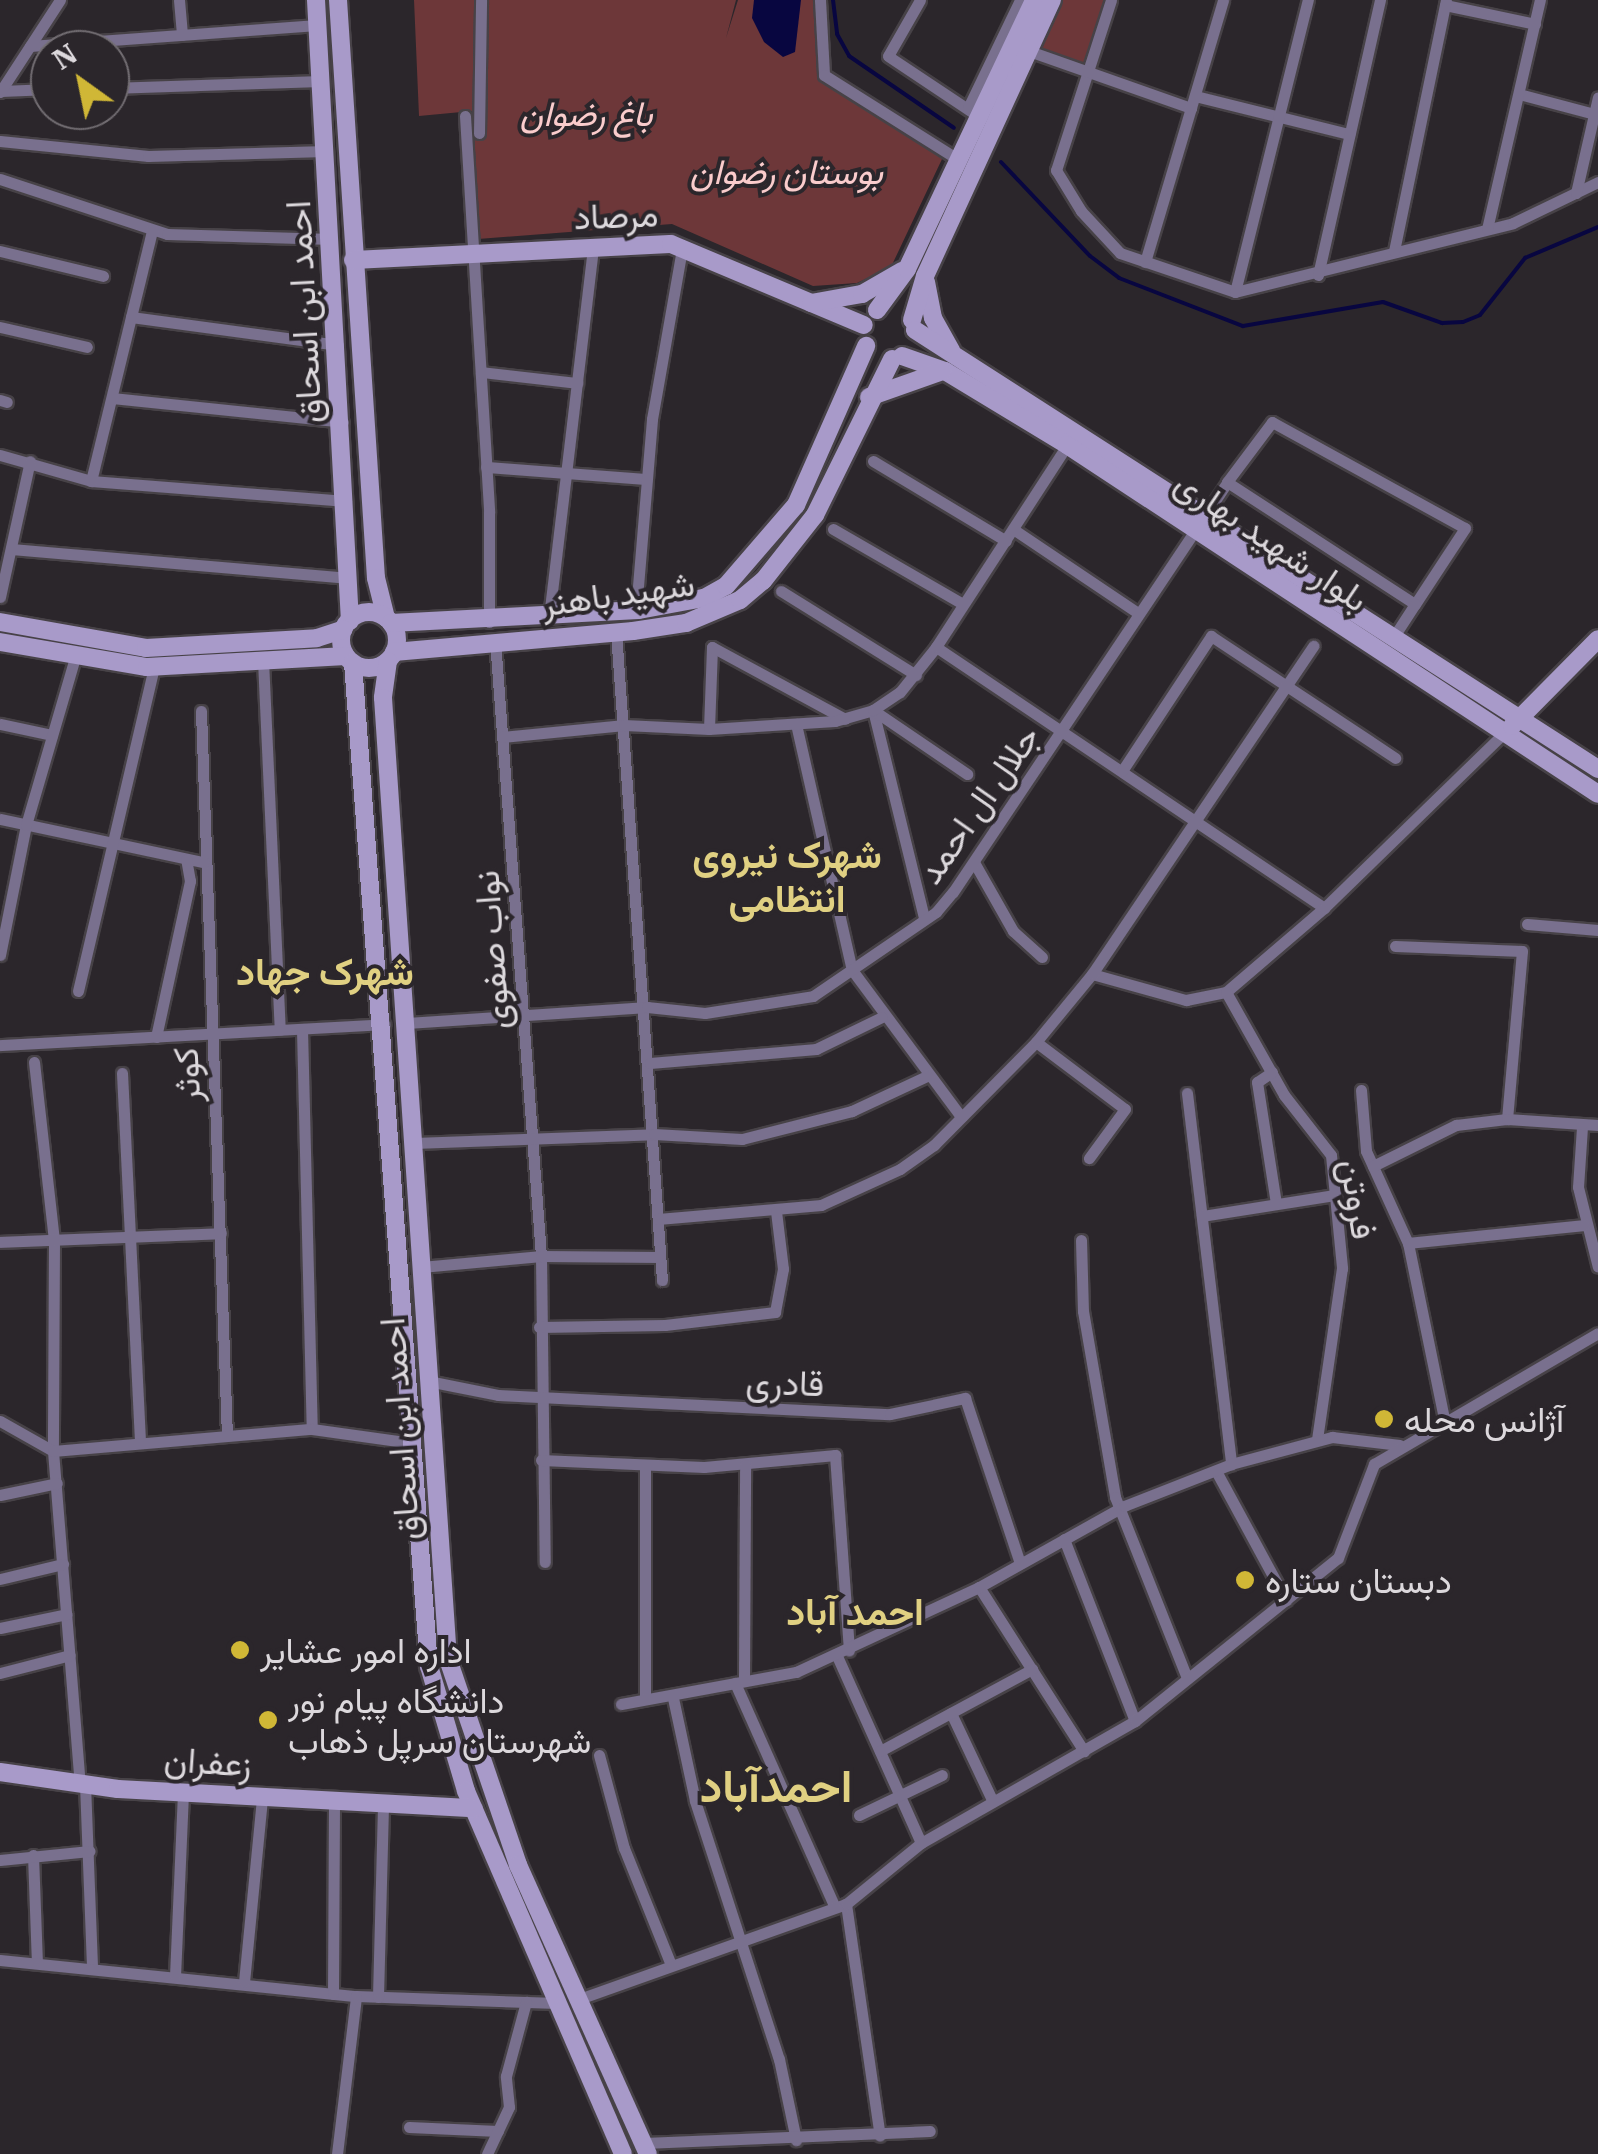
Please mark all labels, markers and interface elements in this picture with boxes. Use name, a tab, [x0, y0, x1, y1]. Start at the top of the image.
north arrow	[30, 30, 130, 130]
text: N	[45, 35, 84, 78]
park label: باغ رضوان	[520, 92, 652, 134]
park label: بوستان رضوان	[689, 150, 883, 192]
street label: مرصاد	[573, 193, 659, 237]
street label: احمد ابن اسحاق	[276, 199, 330, 425]
street label: بلوار شهید بهاری	[1168, 460, 1376, 620]
street label: شهید باهنر	[539, 562, 697, 624]
street label: جلال ال احمد	[908, 717, 1048, 891]
district label: شهرک نیروی انتظامی	[692, 831, 882, 921]
street label: نواب صفوی	[464, 869, 518, 1031]
district label: شهرک جهاد	[236, 948, 414, 994]
street label: کوثر	[164, 1046, 208, 1104]
street label: فروتن	[1332, 1156, 1386, 1242]
street label: احمد ابن اسحاق	[370, 1316, 428, 1542]
street label: قادری	[745, 1360, 825, 1404]
place label: آژانس محله	[1404, 1398, 1564, 1440]
marker: آژانس محله	[1373, 1408, 1395, 1430]
place label: دبستان ستاره	[1265, 1559, 1452, 1601]
marker: دبستان ستاره	[1234, 1569, 1256, 1591]
district label: احمد آباد	[786, 1588, 924, 1634]
place label: اداره امور عشایر	[260, 1629, 472, 1671]
marker: اداره امور عشایر	[229, 1639, 251, 1661]
place label: دانشگاه پیام نور شهرستان سرپل ذهاب	[288, 1679, 591, 1761]
marker: دانشگاه پیام نور شهرستان سرپل ذهاب	[257, 1709, 279, 1731]
street label: زعفران	[163, 1737, 253, 1785]
district label: احمدآباد	[700, 1759, 852, 1813]

